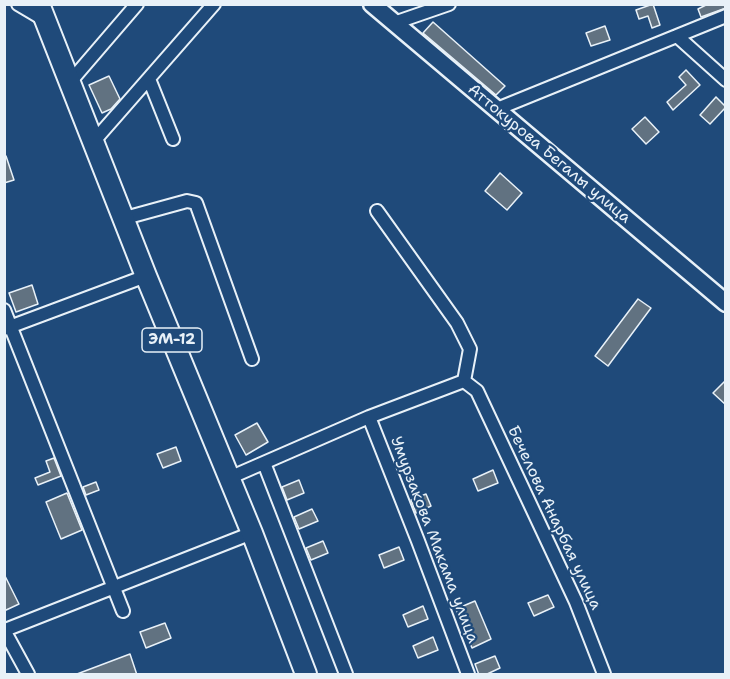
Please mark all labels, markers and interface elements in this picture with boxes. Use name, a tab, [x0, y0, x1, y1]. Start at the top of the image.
street label: Аттокурова Бегалы улица	[464, 80, 634, 228]
road number: ЭМ-12	[142, 328, 202, 352]
street label: Бечелова Анарбая улица	[503, 423, 605, 613]
street label: Умурзакова Макама улица	[386, 434, 482, 646]

